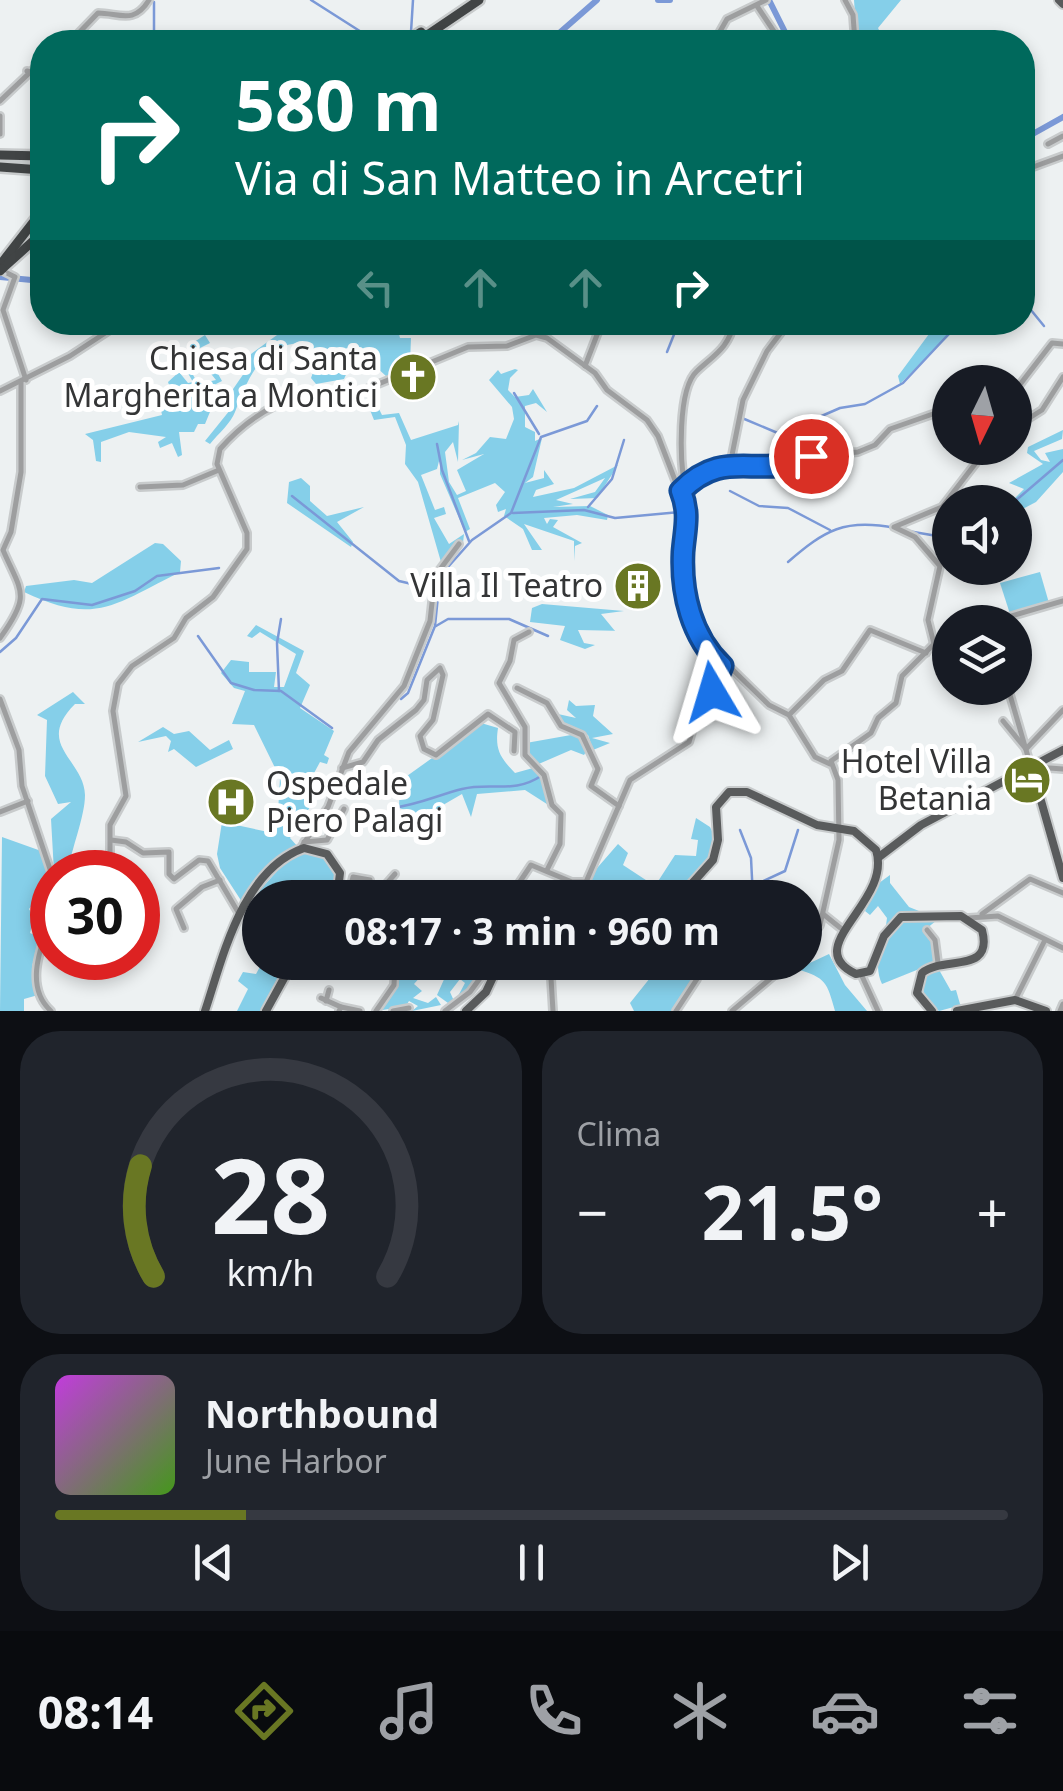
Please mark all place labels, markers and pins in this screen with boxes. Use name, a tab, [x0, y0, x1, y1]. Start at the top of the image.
place label: Chiesa di Santa Margherita a Montici	[63, 336, 378, 416]
church icon: Chiesa di Santa Margherita a Montici	[387, 351, 439, 403]
pin	[769, 414, 854, 499]
building icon: Villa Il Teatro	[612, 560, 664, 612]
place label: Villa Il Teatro	[410, 563, 603, 606]
place label: Hotel Villa Betania	[841, 739, 992, 819]
hotel icon: Hotel Villa Betania	[1001, 754, 1053, 806]
place label: Ospedale Piero Palagi	[266, 761, 443, 841]
hospital icon: Ospedale Piero Palagi	[205, 776, 257, 828]

